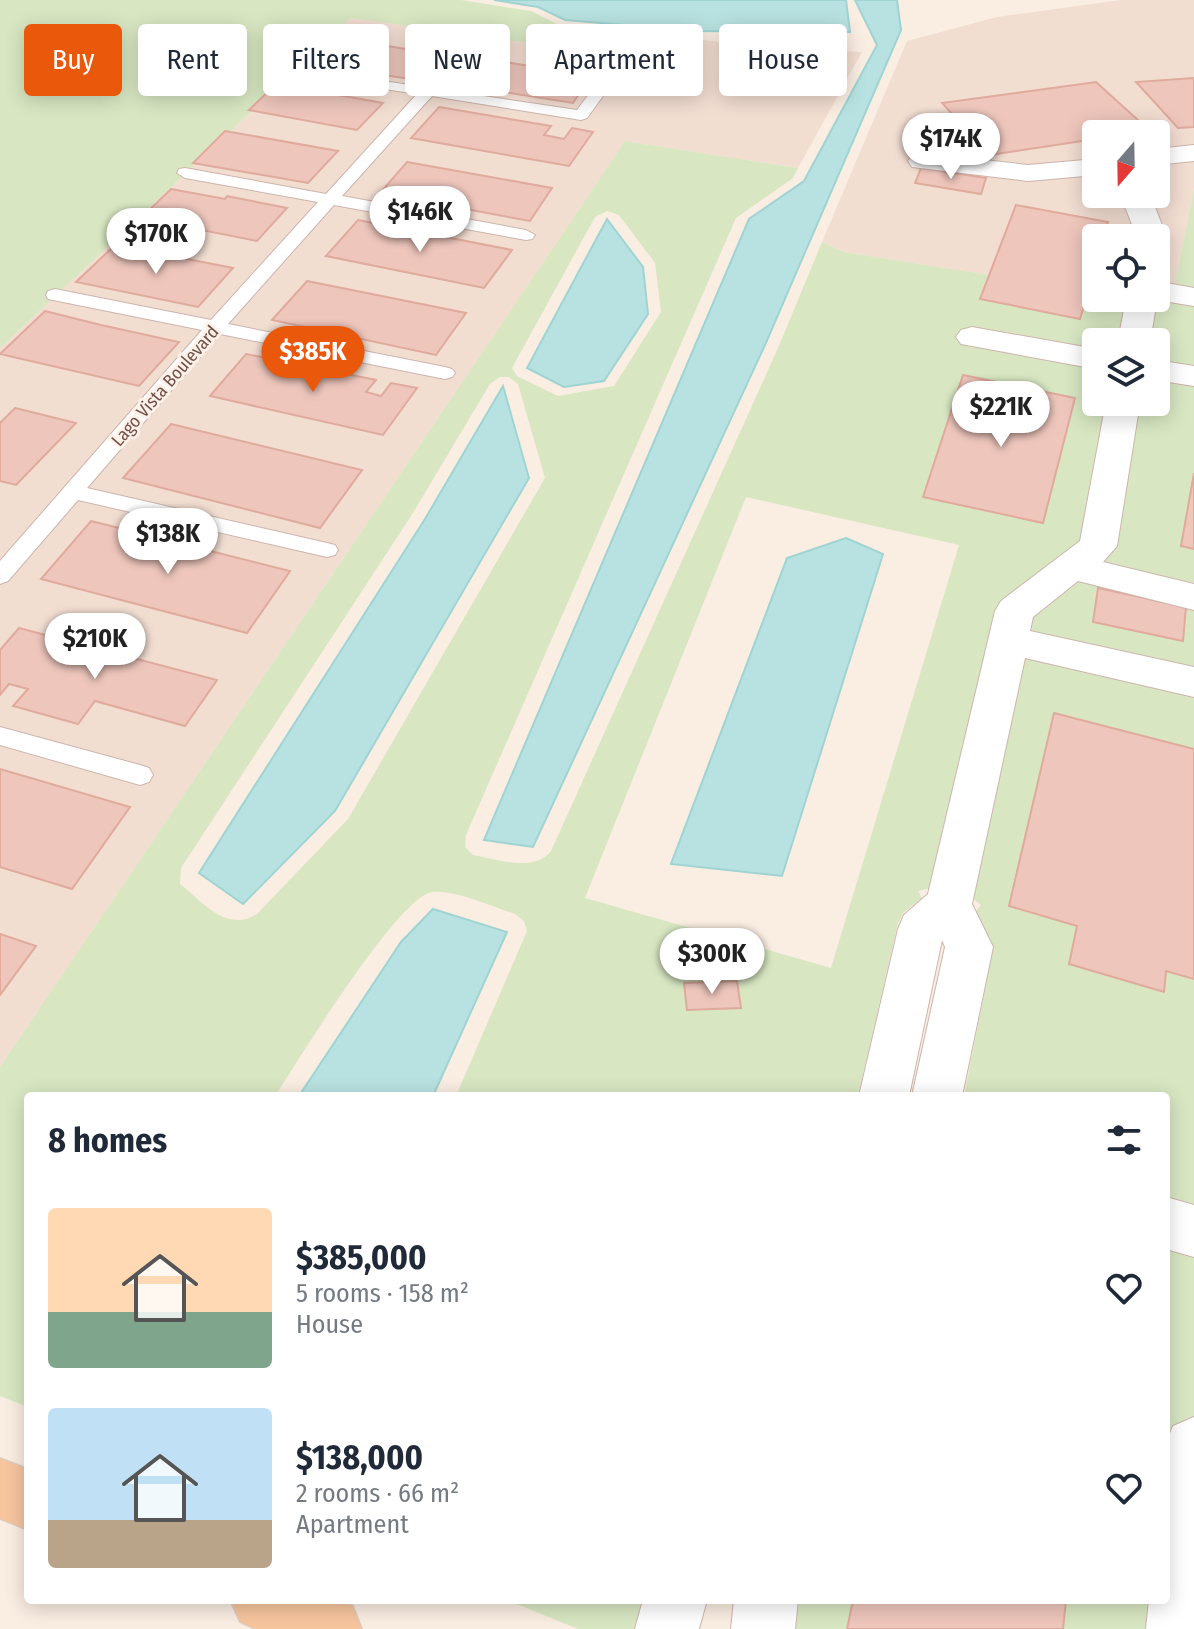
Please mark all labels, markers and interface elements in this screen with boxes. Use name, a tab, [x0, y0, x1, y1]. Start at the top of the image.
chip: Buy	[24, 24, 122, 96]
chip: Rent	[138, 24, 247, 96]
chip: Filters	[263, 24, 389, 96]
chip: New	[405, 24, 510, 96]
chip: Apartment	[526, 24, 703, 96]
chip: House	[719, 24, 847, 96]
pin: $174K	[895, 113, 1007, 181]
north arrow	[1082, 120, 1170, 208]
map controls	[1082, 120, 1170, 416]
text: $174K	[920, 123, 982, 154]
pin: $146K	[364, 186, 476, 254]
text: $146K	[387, 196, 453, 227]
pin: $170K	[100, 208, 212, 276]
text: $170K	[124, 218, 188, 249]
button: locate	[1082, 224, 1170, 312]
street label: Lago Vista Boulevard	[107, 321, 223, 451]
pin: $385K	[257, 326, 369, 394]
button: layers	[1082, 328, 1170, 416]
text: $385K	[280, 336, 346, 367]
pin: $221K	[945, 381, 1057, 449]
text: $221K	[970, 391, 1032, 422]
pin: $138K	[112, 508, 224, 576]
text: $138K	[136, 518, 200, 549]
pin: $210K	[39, 613, 151, 681]
text: $210K	[63, 623, 127, 654]
pin: $300K	[656, 928, 768, 996]
text: $300K	[678, 938, 746, 969]
icon: filters	[1102, 1118, 1146, 1162]
text: 8 homes	[48, 1120, 167, 1161]
text: $385,000	[296, 1237, 427, 1278]
icon: home	[112, 1240, 208, 1336]
icon: heart	[1102, 1266, 1146, 1310]
text: 5 rooms · 158 m²	[296, 1278, 469, 1309]
text: House	[296, 1309, 363, 1340]
text: $138,000	[296, 1437, 423, 1478]
icon: home	[112, 1440, 208, 1536]
icon: heart	[1102, 1466, 1146, 1510]
text: 2 rooms · 66 m²	[296, 1478, 459, 1509]
text: Apartment	[296, 1509, 409, 1540]

